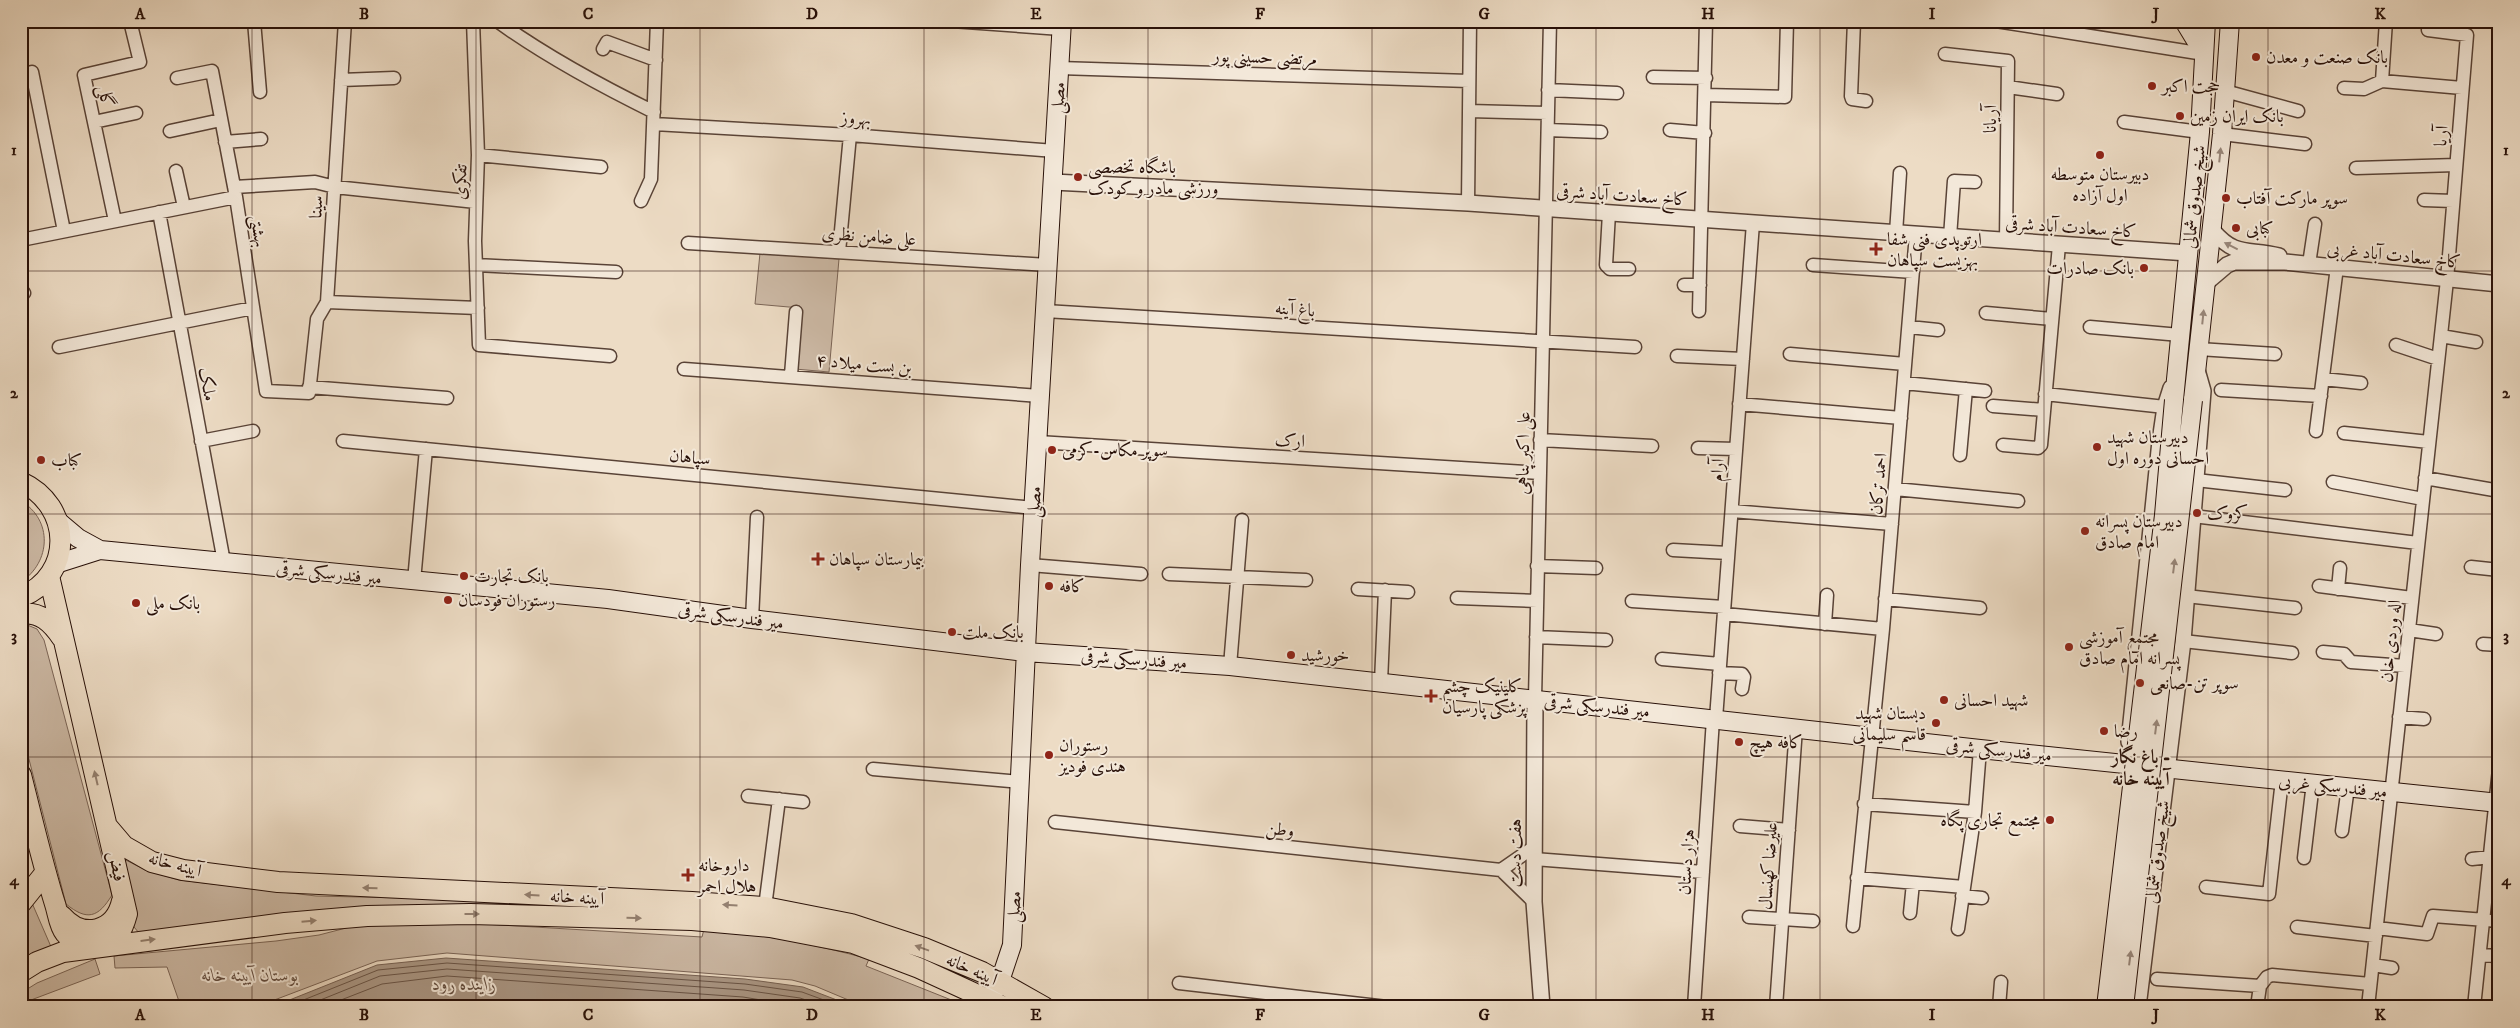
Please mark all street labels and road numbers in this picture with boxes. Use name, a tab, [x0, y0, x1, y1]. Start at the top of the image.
street label: مرتضی حسینی پور	[1210, 45, 1318, 72]
street label: مصلی	[1047, 82, 1072, 115]
street label: گلی	[91, 83, 119, 110]
street label: آریانا	[1980, 103, 2002, 133]
street label: بهروز	[838, 107, 872, 131]
street label: آریا	[2430, 123, 2454, 147]
street label: شیخ صدوق شمالی	[2179, 144, 2215, 250]
street label: تفکری	[449, 163, 473, 200]
street label: کاخ سعادت آباد شرقی	[1555, 180, 1688, 216]
street label: سینا	[305, 195, 329, 219]
street label: کاخ سعادت آباد شرقی	[2004, 212, 2137, 248]
street label: بهشتی	[244, 213, 271, 249]
street label: علی ضامن نظری	[821, 223, 917, 252]
street label: کاخ سعادت آباد غربی	[2325, 238, 2462, 278]
street label: باغ آینه	[1274, 298, 1316, 325]
street label: بن بست میلاد ۴	[815, 350, 913, 380]
street label: ملک	[193, 365, 221, 403]
street label: علی اکبر پناهی	[1512, 411, 1538, 495]
street label: ارک	[1274, 429, 1306, 453]
street label: سپاهان	[668, 445, 712, 471]
street label: احمد ترکان	[1865, 452, 1893, 516]
street label: آرام	[1706, 456, 1734, 483]
street label: مصلی	[1023, 485, 1048, 519]
street label: میر فندرسکی شرقی	[275, 557, 383, 591]
street label: میر فندرسکی شرقی	[676, 599, 785, 636]
street label: اله وردی خان	[2376, 599, 2406, 684]
street label: میر فندرسکی شرقی	[1080, 645, 1188, 676]
street label: میر فندرسکی شرقی	[1543, 690, 1651, 724]
street label: میر فندرسکی شرقی	[1945, 734, 2053, 768]
street label: میر فندرسکی غربی	[2277, 770, 2388, 805]
street label: شیخ صدوق شمالی	[2141, 799, 2179, 906]
street label: وطن	[1265, 818, 1295, 842]
street label: هفت دست	[1505, 819, 1527, 887]
street label: علیرضا کهنسال	[1755, 821, 1783, 911]
street label: هزار دستان	[1674, 828, 1700, 896]
street label: آیینه خانه	[146, 847, 206, 883]
street label: فیض	[102, 849, 130, 884]
street label: آیینه خانه	[549, 886, 607, 911]
street label: مصلی	[1003, 891, 1028, 924]
street label: آیینه خانه	[942, 949, 1003, 992]

